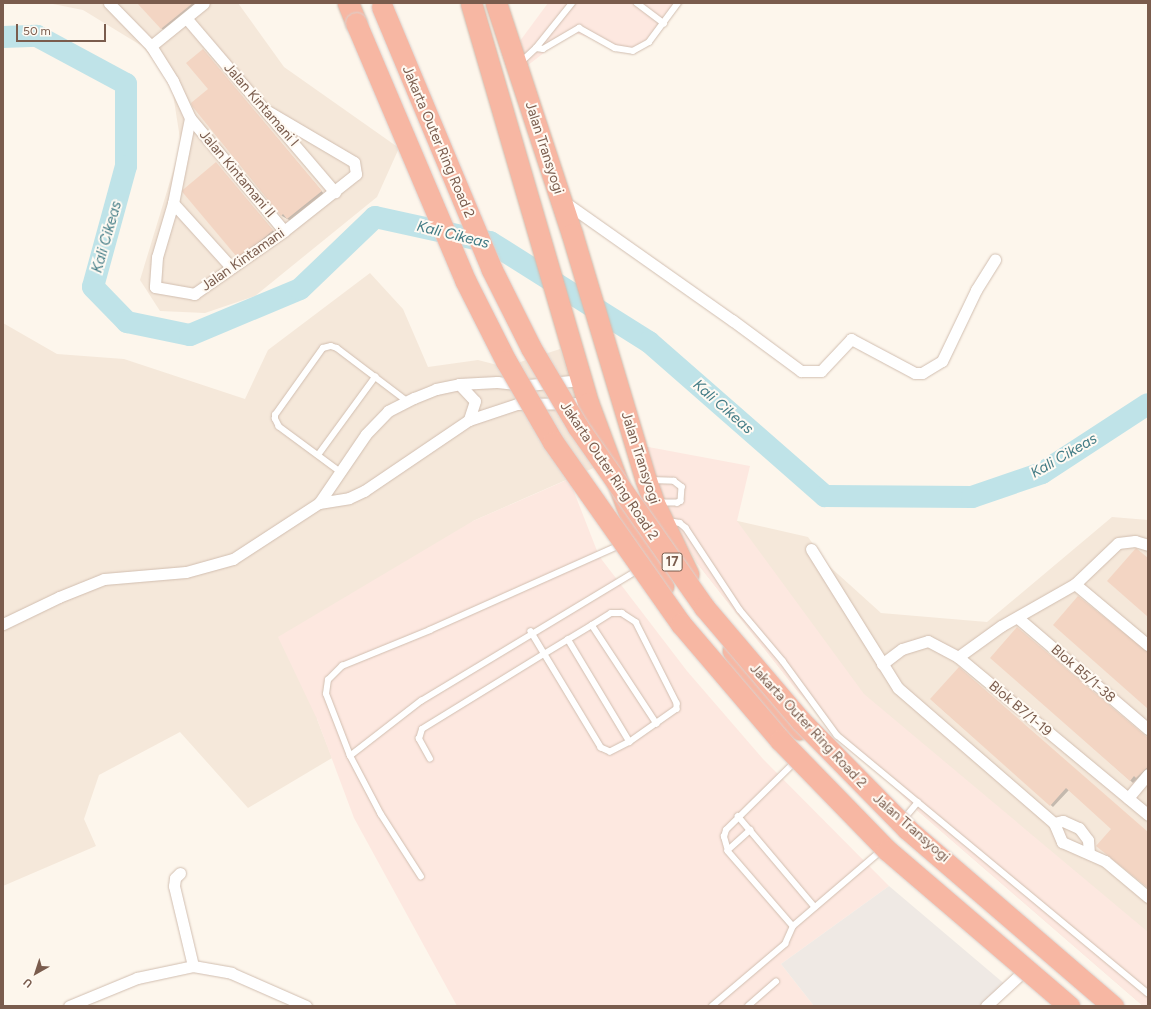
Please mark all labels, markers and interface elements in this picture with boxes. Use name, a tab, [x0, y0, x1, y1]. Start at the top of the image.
scale bar	[18, 16, 108, 42]
text: 50 m	[23, 24, 51, 38]
street label: Jalan Kintamani I	[220, 60, 302, 150]
street label: Jakarta Outer Ring Road 2	[398, 63, 478, 221]
street label: Jalan Transyogi	[521, 100, 567, 196]
street label: Jalan Kintamani II	[196, 127, 278, 221]
water label: Kali Cikeas	[88, 199, 126, 275]
water label: Kali Cikeas	[415, 217, 491, 253]
street label: Jalan Kintamani	[198, 225, 288, 295]
water label: Kali Cikeas	[689, 376, 757, 438]
street label: Jakarta Outer Ring Road 2	[556, 399, 662, 543]
street label: Jalan Transyogi	[617, 410, 663, 506]
water label: Kali Cikeas	[1028, 430, 1100, 482]
road number: 17	[661, 551, 683, 573]
street label: Blok B5/1-38	[1047, 641, 1119, 707]
street label: Jakarta Outer Ring Road 2	[746, 660, 870, 792]
street label: Blok B7/1-19	[985, 678, 1055, 740]
street label: Jalan Transyogi	[869, 790, 953, 866]
north arrow	[16, 953, 56, 993]
text: U	[21, 975, 35, 990]

